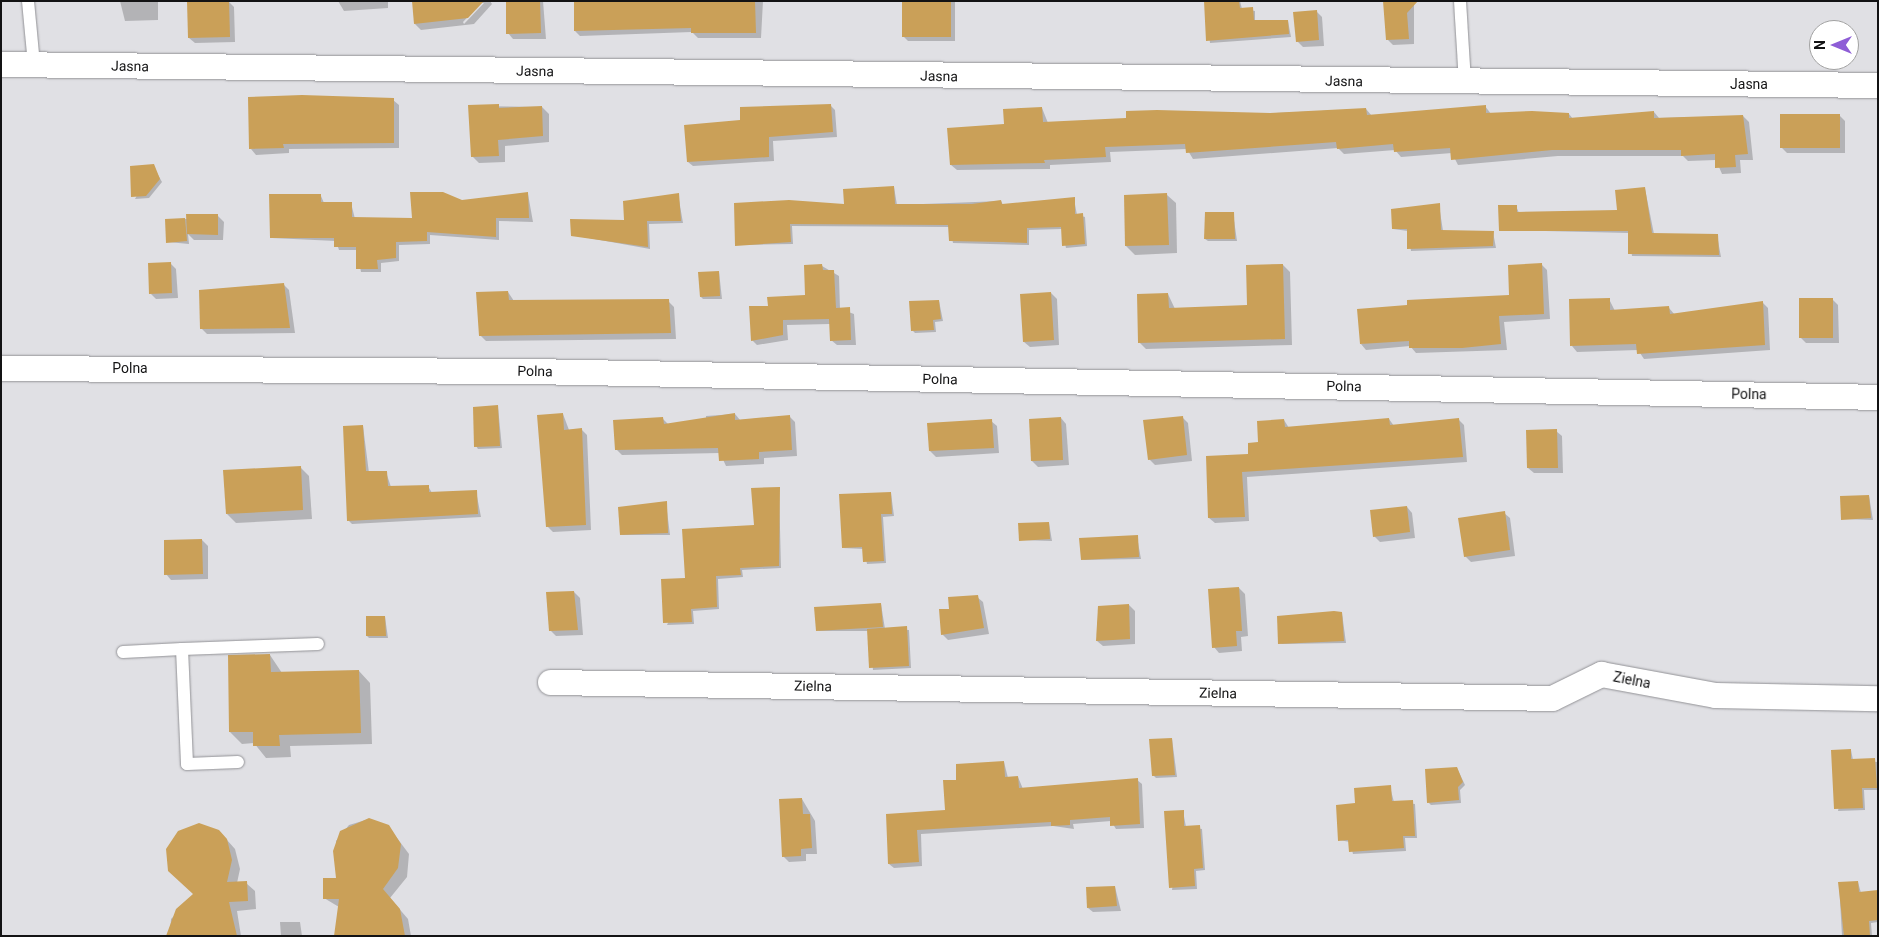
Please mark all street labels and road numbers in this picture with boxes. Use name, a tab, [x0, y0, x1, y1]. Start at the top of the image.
street label: Jasna	[111, 57, 149, 75]
street label: Jasna	[516, 62, 554, 80]
street label: Jasna	[920, 67, 958, 85]
street label: Jasna	[1325, 72, 1363, 90]
street label: Jasna	[1730, 76, 1768, 92]
street label: Polna	[112, 360, 148, 376]
street label: Polna	[517, 362, 553, 380]
street label: Polna	[922, 370, 958, 388]
street label: Polna	[1326, 377, 1362, 395]
street label: Polna	[1731, 385, 1767, 403]
street label: Zielna	[1612, 668, 1652, 692]
street label: Zielna	[794, 677, 832, 695]
street label: Zielna	[1199, 684, 1237, 702]

